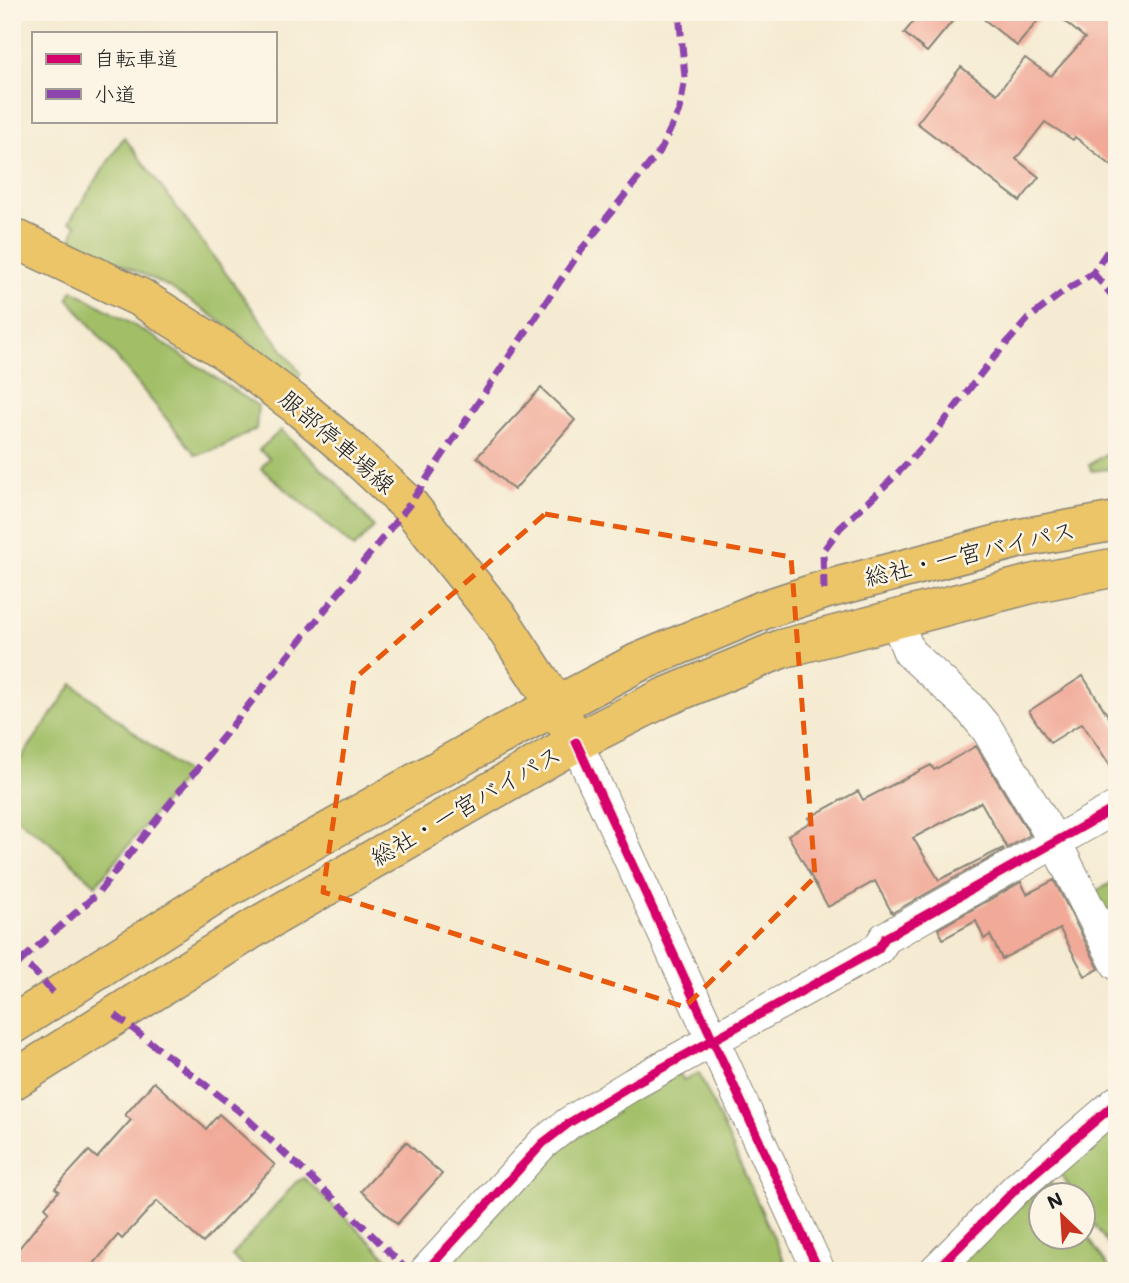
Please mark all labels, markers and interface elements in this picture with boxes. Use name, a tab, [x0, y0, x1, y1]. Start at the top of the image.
legend	[32, 32, 276, 122]
text: 自転車道	[94, 44, 178, 71]
text: 小道	[94, 80, 136, 107]
street label: 服部停車場線	[273, 382, 402, 500]
street label: 総社・一宮バイパス	[861, 513, 1078, 592]
street label: 総社・一宮バイパス	[364, 737, 566, 872]
north arrow	[1028, 1182, 1098, 1252]
text: N	[1043, 1186, 1066, 1215]

